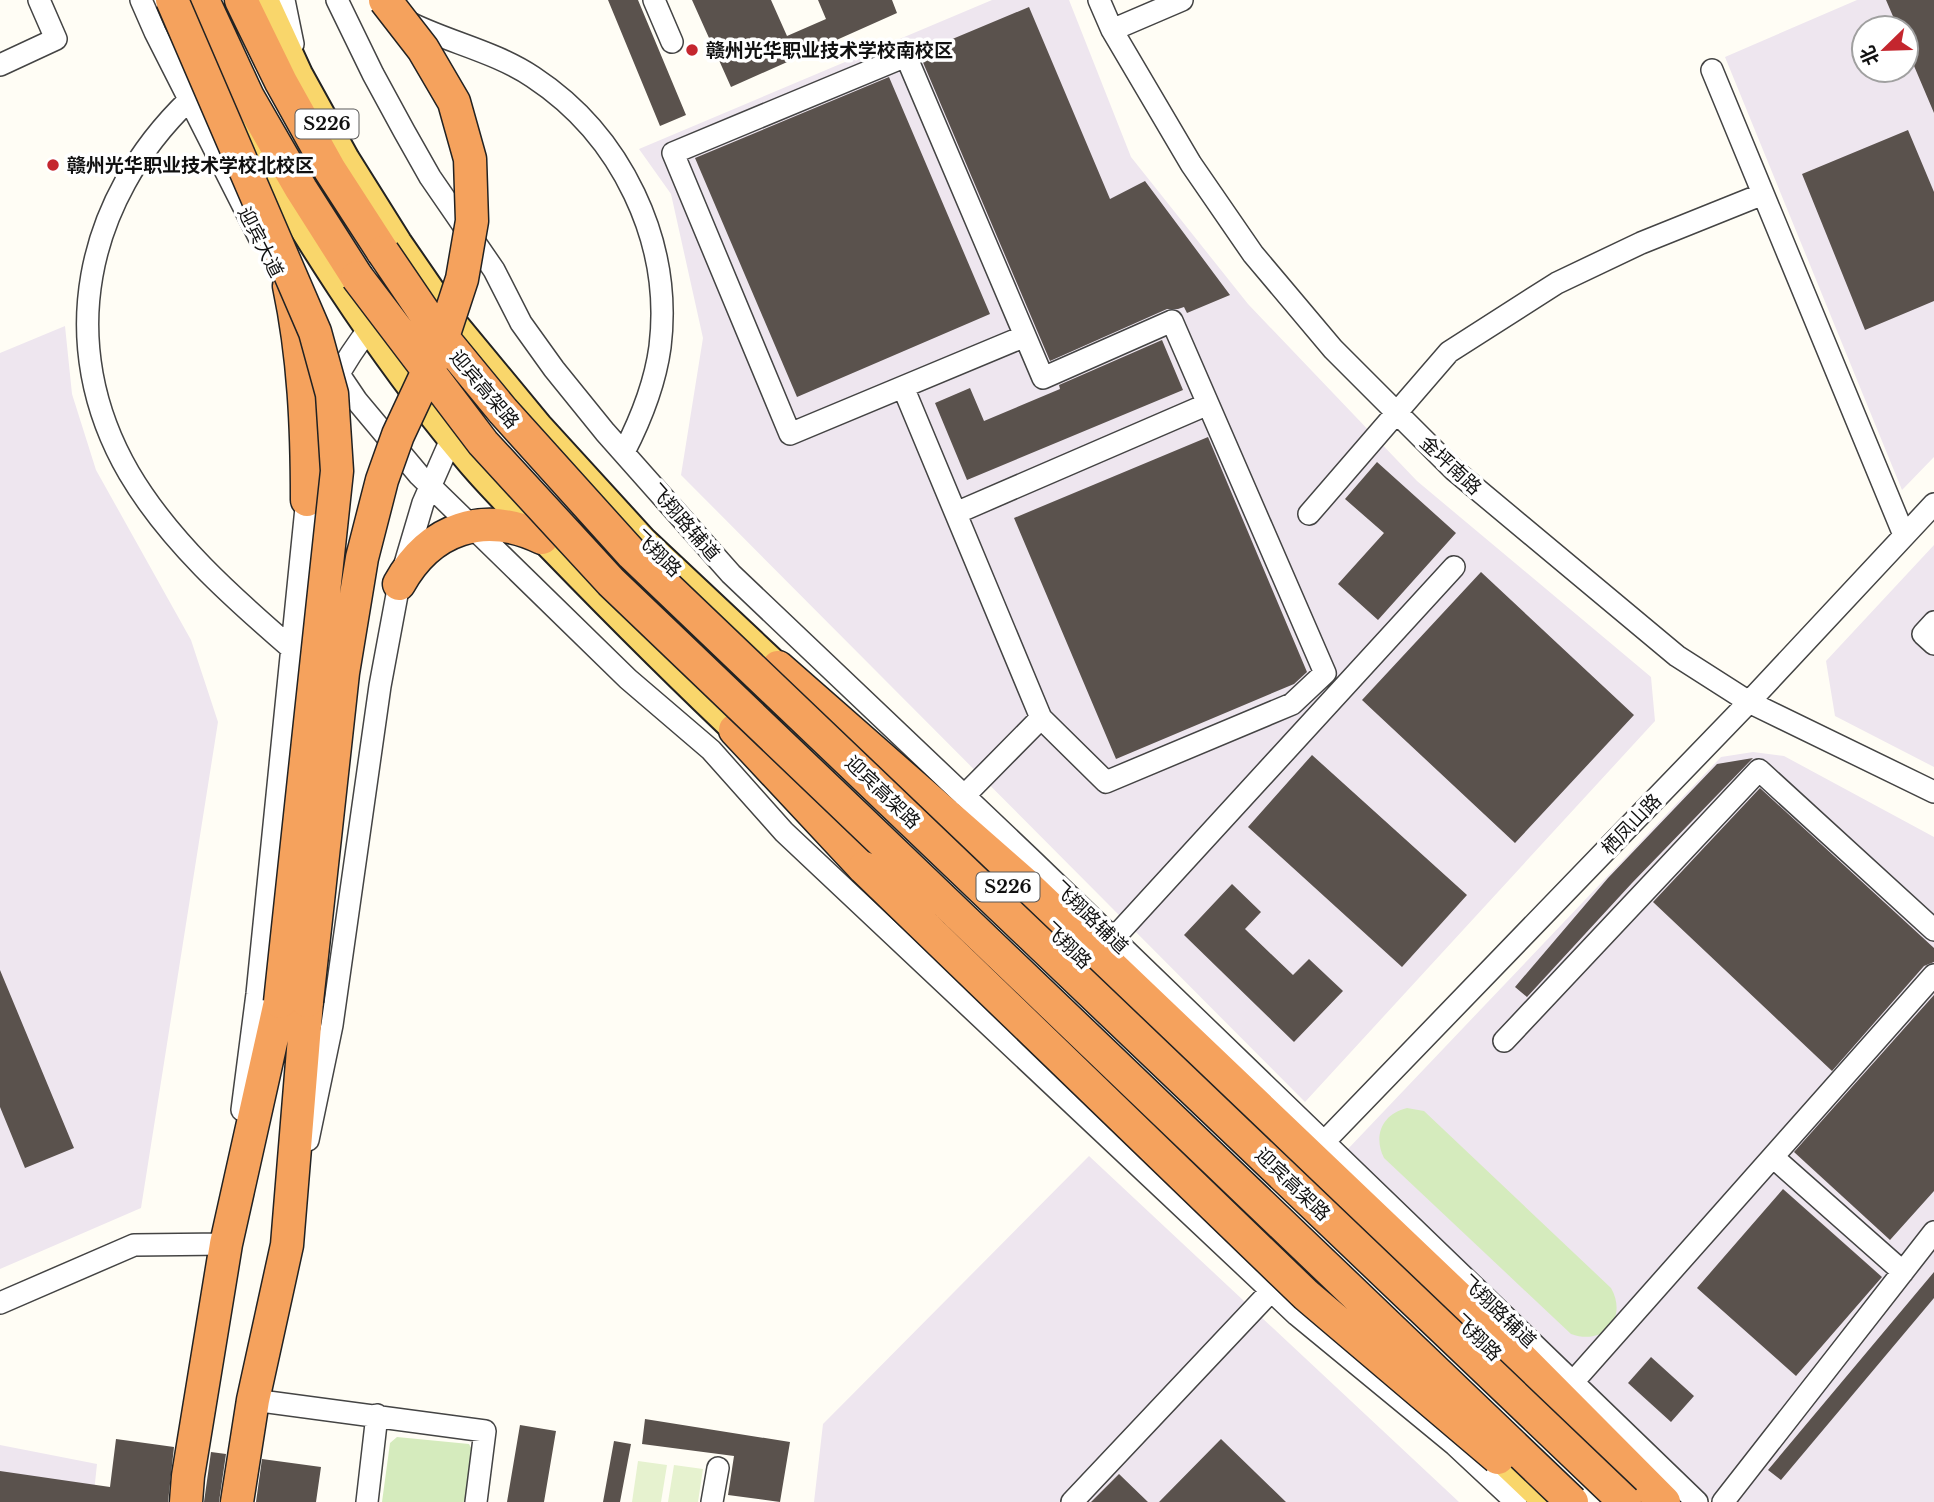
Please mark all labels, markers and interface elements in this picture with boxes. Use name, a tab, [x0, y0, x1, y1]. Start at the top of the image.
north arrow	[1850, 14, 1920, 84]
place label: 赣州光华职业技术学校南校区	[706, 39, 953, 62]
marker: 赣州光华职业技术学校南校区	[684, 42, 700, 58]
text: 北	[1856, 42, 1884, 69]
road number: S226	[296, 110, 358, 139]
place label: 赣州光华职业技术学校北校区	[67, 154, 314, 177]
marker: 赣州光华职业技术学校北校区	[45, 157, 61, 173]
street label: 迎宾大道	[233, 203, 288, 281]
street label: 迎宾高架路	[445, 346, 524, 433]
street label: 金坪南路	[1415, 431, 1486, 500]
street label: 飞翔路辅道	[645, 479, 725, 565]
street label: 飞翔路	[630, 525, 686, 581]
street label: 迎宾高架路	[840, 751, 925, 834]
street label: 栖凤山路	[1597, 789, 1666, 860]
road number: S226	[976, 872, 1040, 902]
street label: 飞翔路辅道	[1049, 876, 1133, 958]
street label: 飞翔路	[1040, 917, 1096, 973]
street label: 迎宾高架路	[1250, 1143, 1335, 1226]
street label: 飞翔路辅道	[1457, 1270, 1541, 1352]
street label: 飞翔路	[1450, 1309, 1506, 1365]

